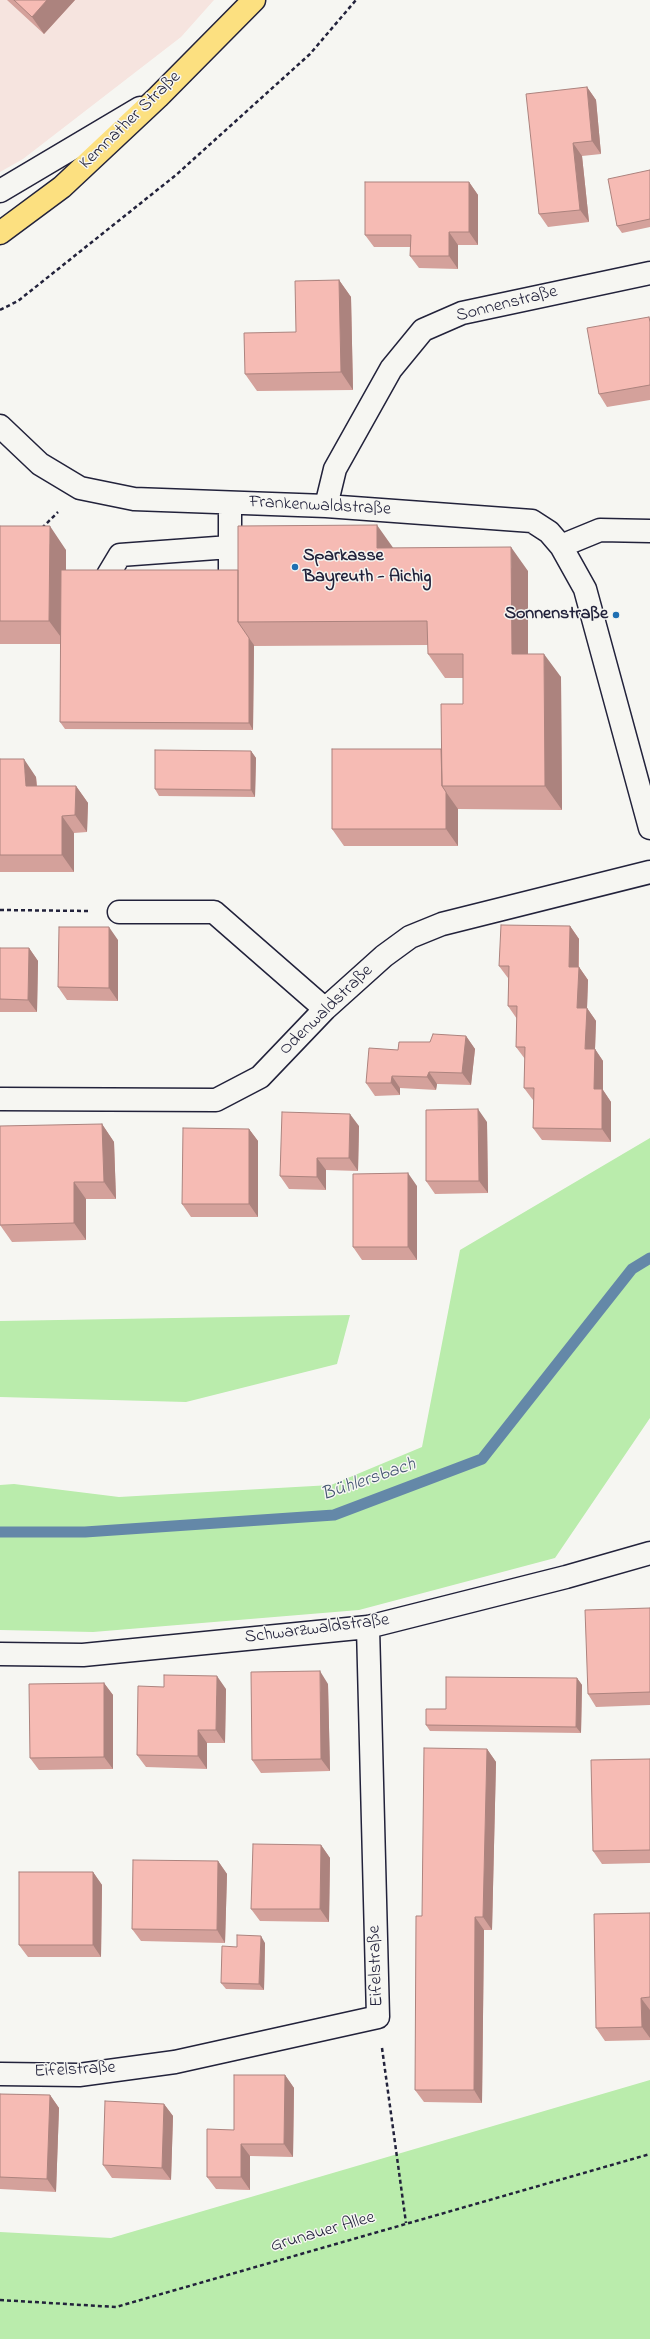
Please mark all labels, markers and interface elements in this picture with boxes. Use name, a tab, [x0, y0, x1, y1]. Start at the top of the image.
street label: Kemnather Straße	[76, 67, 186, 175]
street label: Sonnenstraße	[454, 282, 560, 328]
street label: Frankenwaldstraße	[249, 493, 391, 521]
place label: Sparkasse Bayreuth - Aichig	[303, 546, 431, 588]
marker: Sparkasse Bayreuth - Aichig	[290, 562, 300, 572]
place label: Sonnenstraße	[504, 604, 608, 626]
marker: Sonnenstraße	[611, 610, 621, 620]
street label: Odenwaldstraße	[276, 961, 378, 1061]
water label: Bühlersbach	[319, 1454, 419, 1508]
street label: Schwarzwaldstraße	[244, 1610, 390, 1650]
street label: Eifelstraße	[365, 1925, 389, 2007]
street label: Eifelstraße	[34, 2058, 116, 2084]
street label: Grunauer Allee	[268, 2208, 378, 2258]

